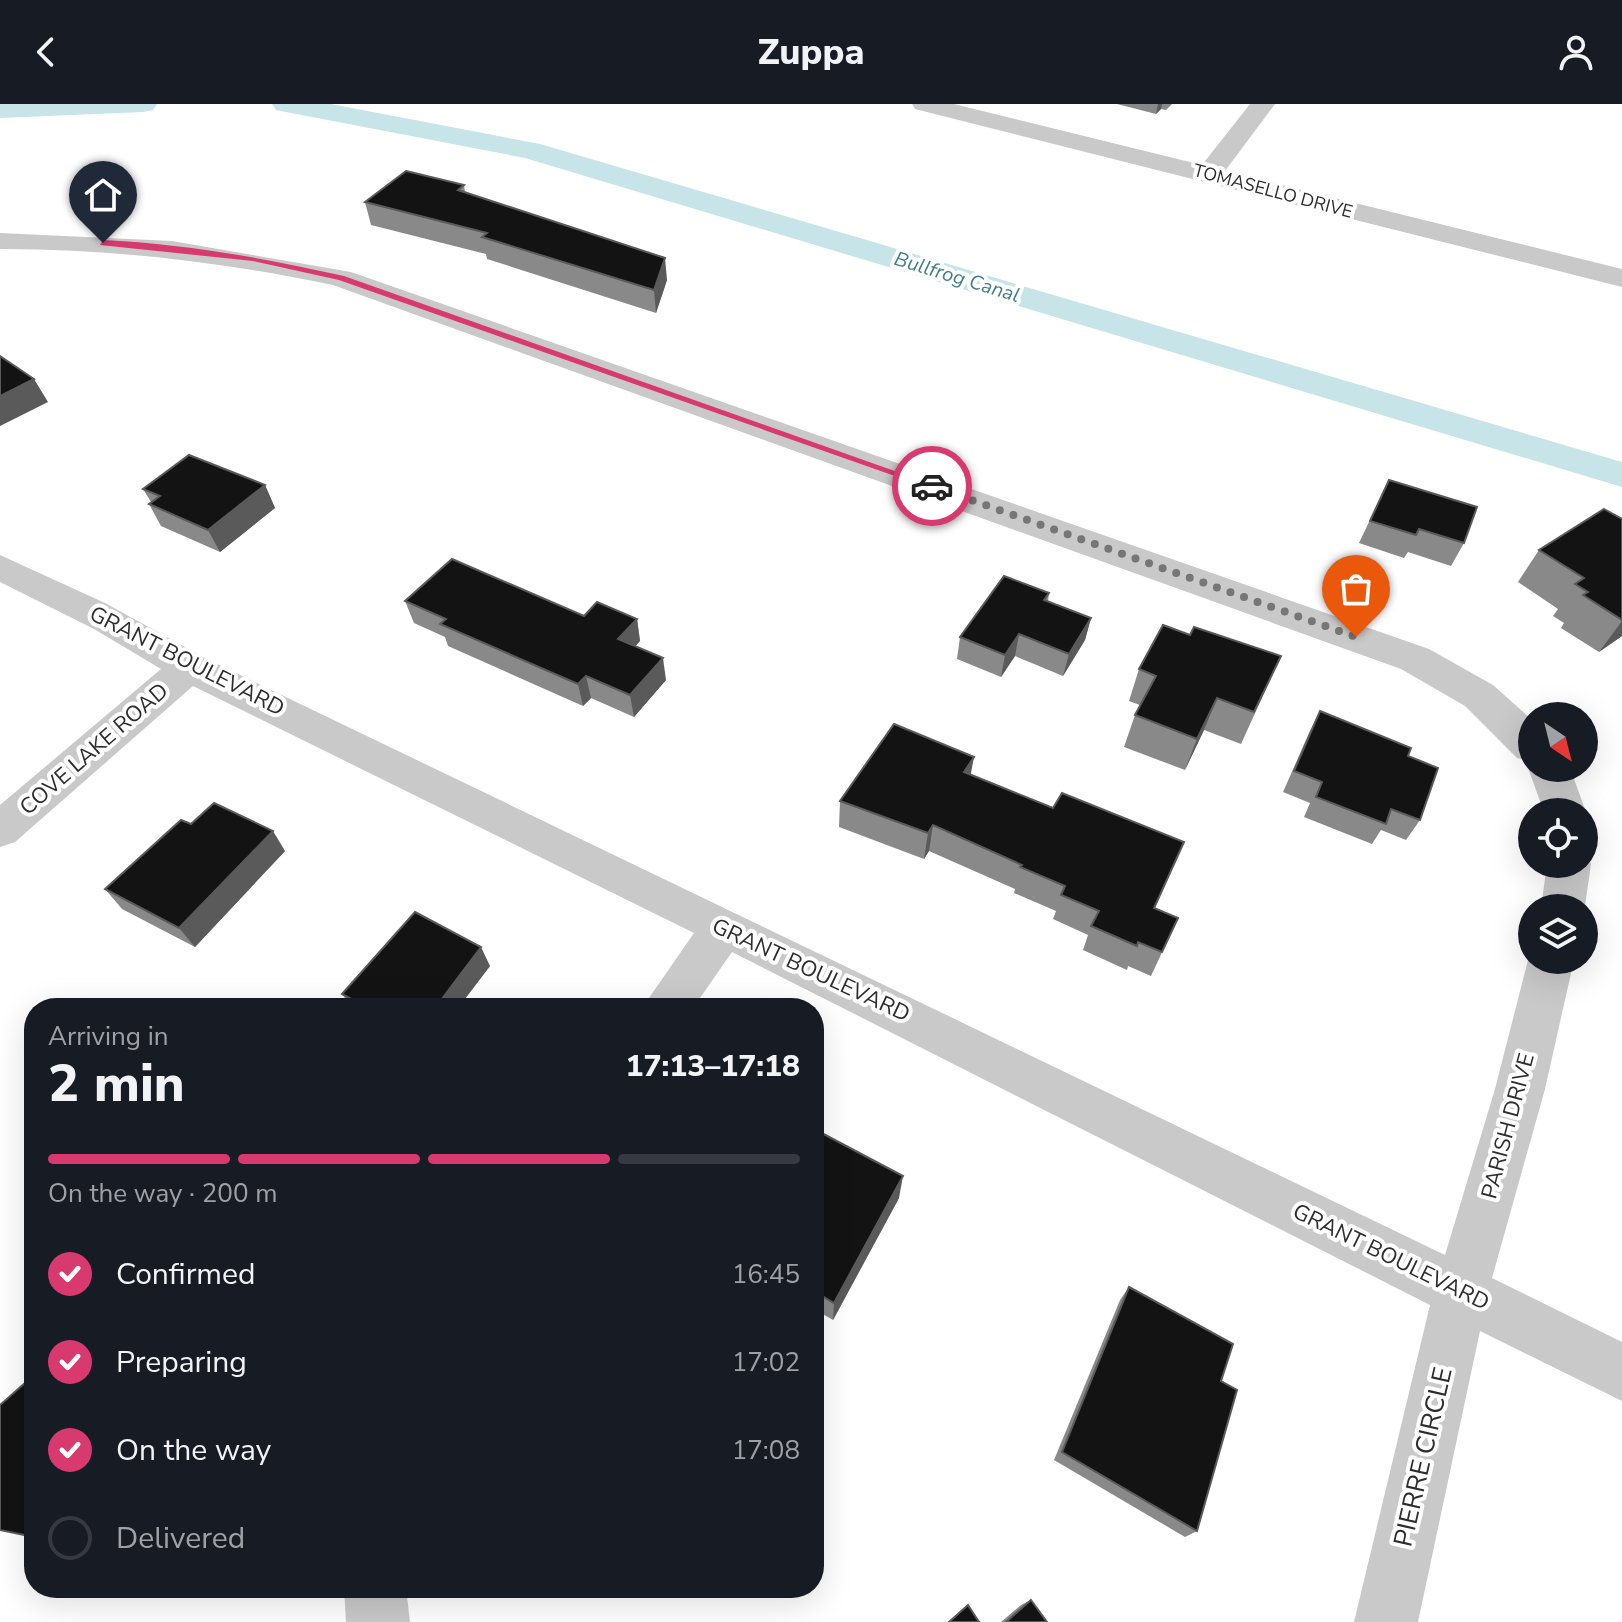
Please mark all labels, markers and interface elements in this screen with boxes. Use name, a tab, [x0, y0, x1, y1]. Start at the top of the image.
text: Zuppa	[758, 28, 865, 77]
icon: back	[24, 30, 68, 74]
icon: person	[1554, 30, 1598, 74]
street label: TOMASELLO DRIVE	[1191, 158, 1355, 224]
pin	[69, 161, 137, 243]
icon: home	[81, 173, 125, 217]
water label: Bullfrog Canal	[891, 245, 1023, 309]
courier	[892, 446, 972, 526]
icon: car	[910, 464, 954, 508]
pin	[1322, 555, 1390, 637]
icon: bag	[1334, 567, 1378, 611]
street label: GRANT BOULEVARD	[84, 599, 290, 723]
street label: COVE LAKE ROAD	[13, 676, 175, 822]
north arrow	[1518, 702, 1598, 782]
map controls	[1518, 702, 1598, 974]
button: locate	[1518, 798, 1598, 878]
button: layers	[1518, 894, 1598, 974]
street label: GRANT BOULEVARD	[707, 911, 915, 1029]
text: Arriving in	[48, 1019, 169, 1054]
text: 17:13–17:18	[625, 1046, 800, 1087]
text: 2 min	[48, 1048, 185, 1119]
street label: PARISH DRIVE	[1474, 1050, 1542, 1202]
text: On the way · 200 m	[48, 1176, 277, 1211]
street label: GRANT BOULEVARD	[1288, 1196, 1494, 1318]
icon: check	[48, 1252, 92, 1296]
text: Confirmed	[116, 1254, 256, 1295]
text: 16:45	[732, 1257, 800, 1292]
icon: check	[48, 1340, 92, 1384]
text: Preparing	[116, 1342, 247, 1383]
text: 17:02	[732, 1345, 800, 1380]
street label: PIERRE CIRCLE	[1385, 1364, 1461, 1550]
icon: check	[48, 1428, 92, 1472]
text: On the way	[116, 1430, 271, 1471]
text: 17:08	[732, 1433, 800, 1468]
text: Delivered	[116, 1518, 245, 1559]

